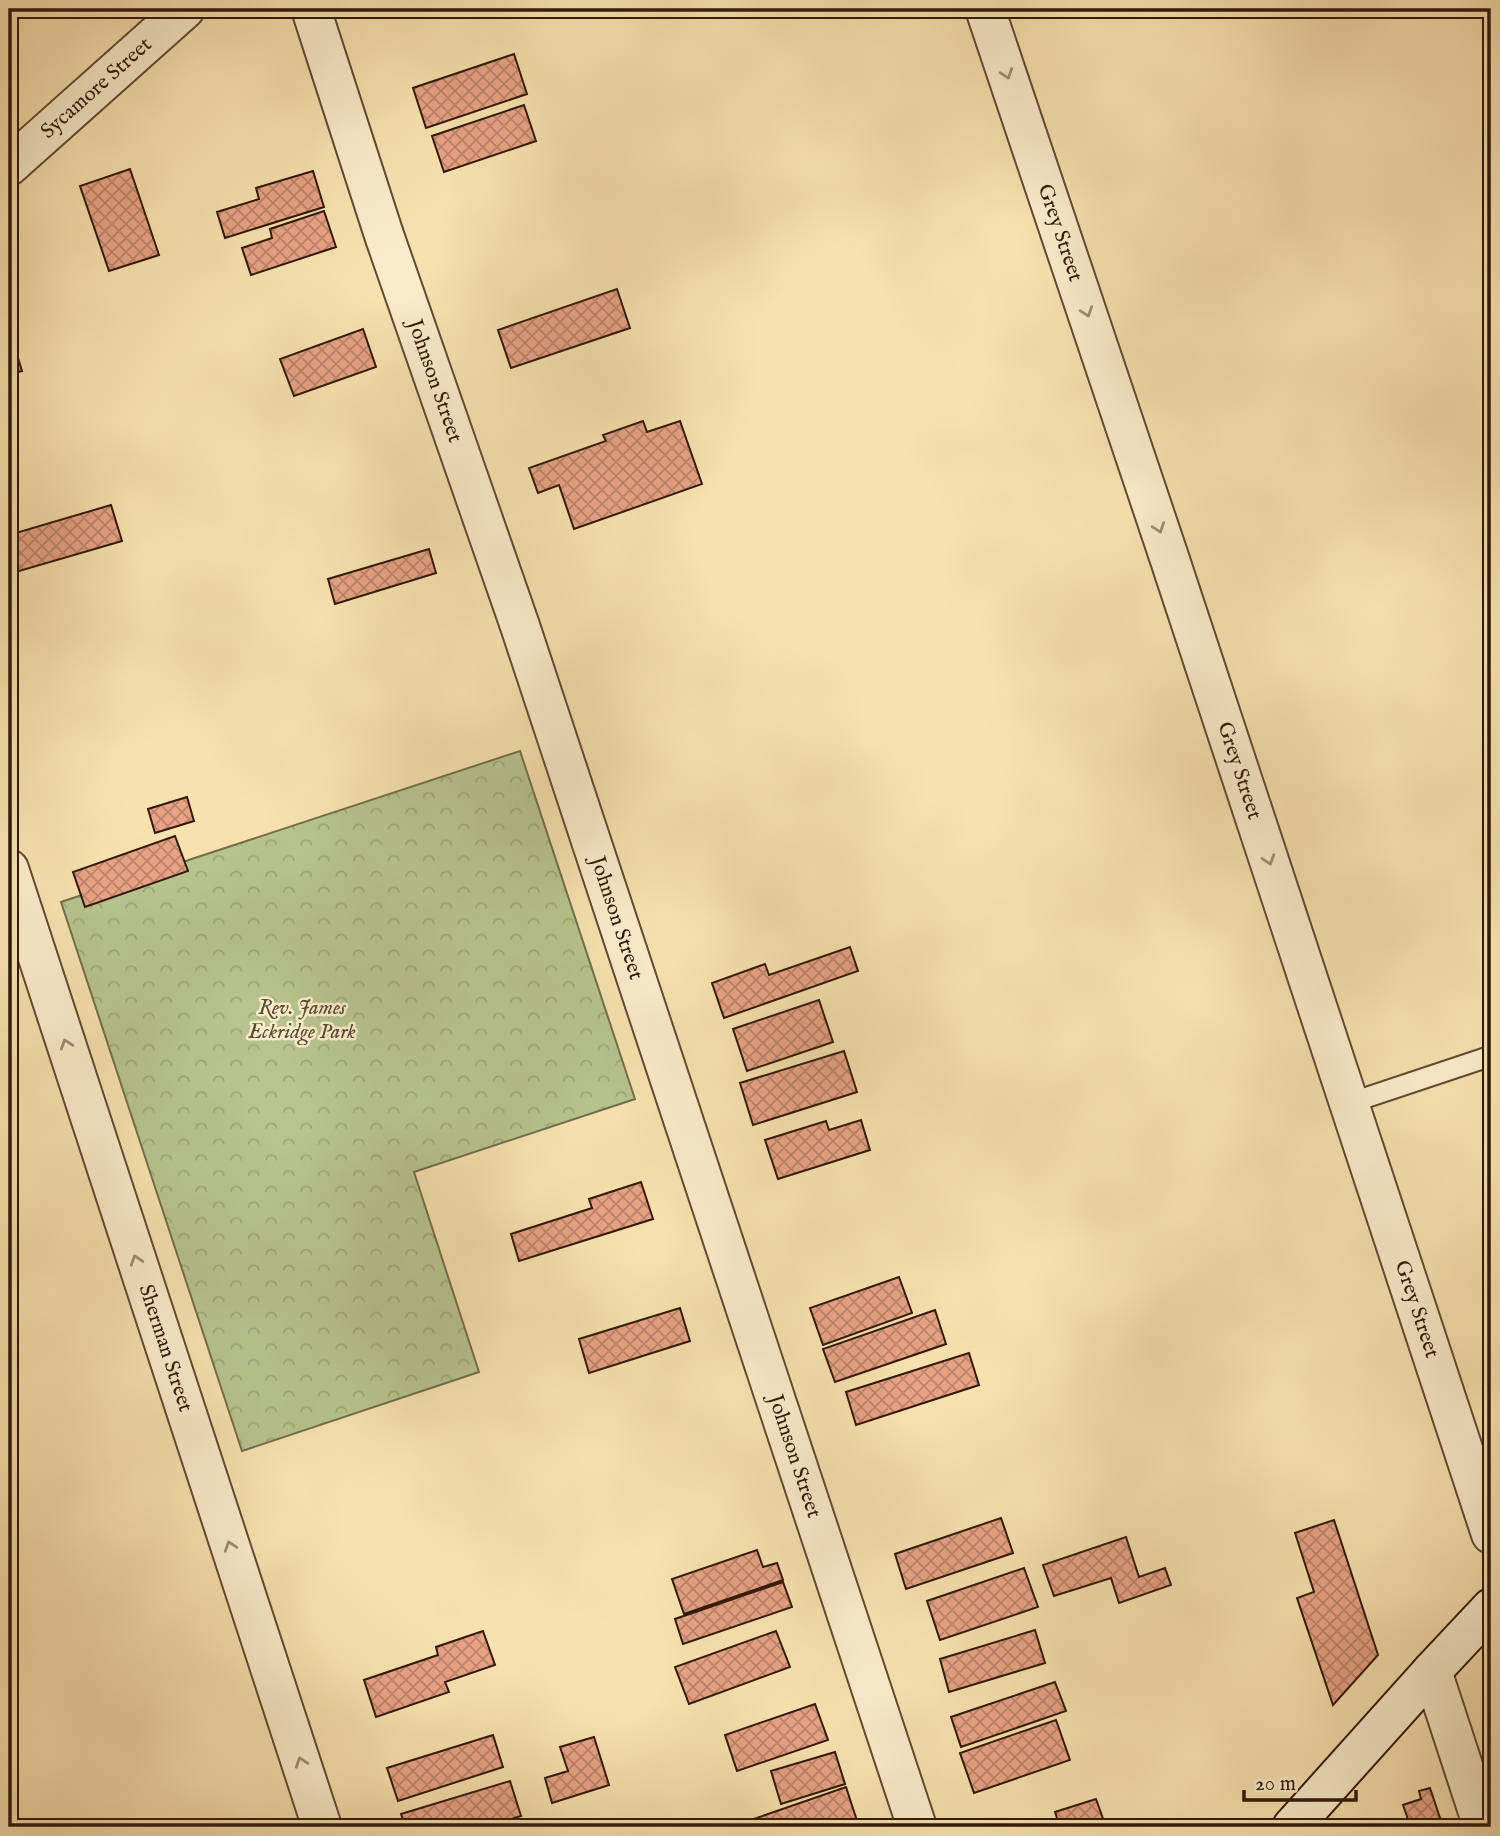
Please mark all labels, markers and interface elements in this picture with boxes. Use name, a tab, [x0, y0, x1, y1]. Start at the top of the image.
street label: Sycamore Street	[35, 31, 158, 145]
one-way arrow	[998, 67, 1013, 79]
street label: Grey Street	[1031, 180, 1089, 285]
one-way arrow	[1079, 306, 1093, 318]
street label: Johnson Street	[400, 314, 469, 446]
one-way arrow	[1151, 521, 1165, 534]
street label: Grey Street	[1211, 718, 1268, 823]
street label: Johnson Street	[583, 851, 649, 983]
one-way arrow	[1261, 854, 1276, 866]
park label: Rev. James Eckridge Park	[247, 995, 356, 1046]
one-way arrow	[60, 1038, 74, 1050]
one-way arrow	[130, 1254, 145, 1266]
street label: Grey Street	[1388, 1257, 1446, 1361]
street label: Sherman Street	[132, 1281, 199, 1415]
street label: Johnson Street	[761, 1389, 827, 1521]
one-way arrow	[224, 1541, 238, 1553]
one-way arrow	[294, 1757, 309, 1769]
scale bar	[1244, 1759, 1356, 1803]
text: 20 m	[1255, 1771, 1296, 1798]

